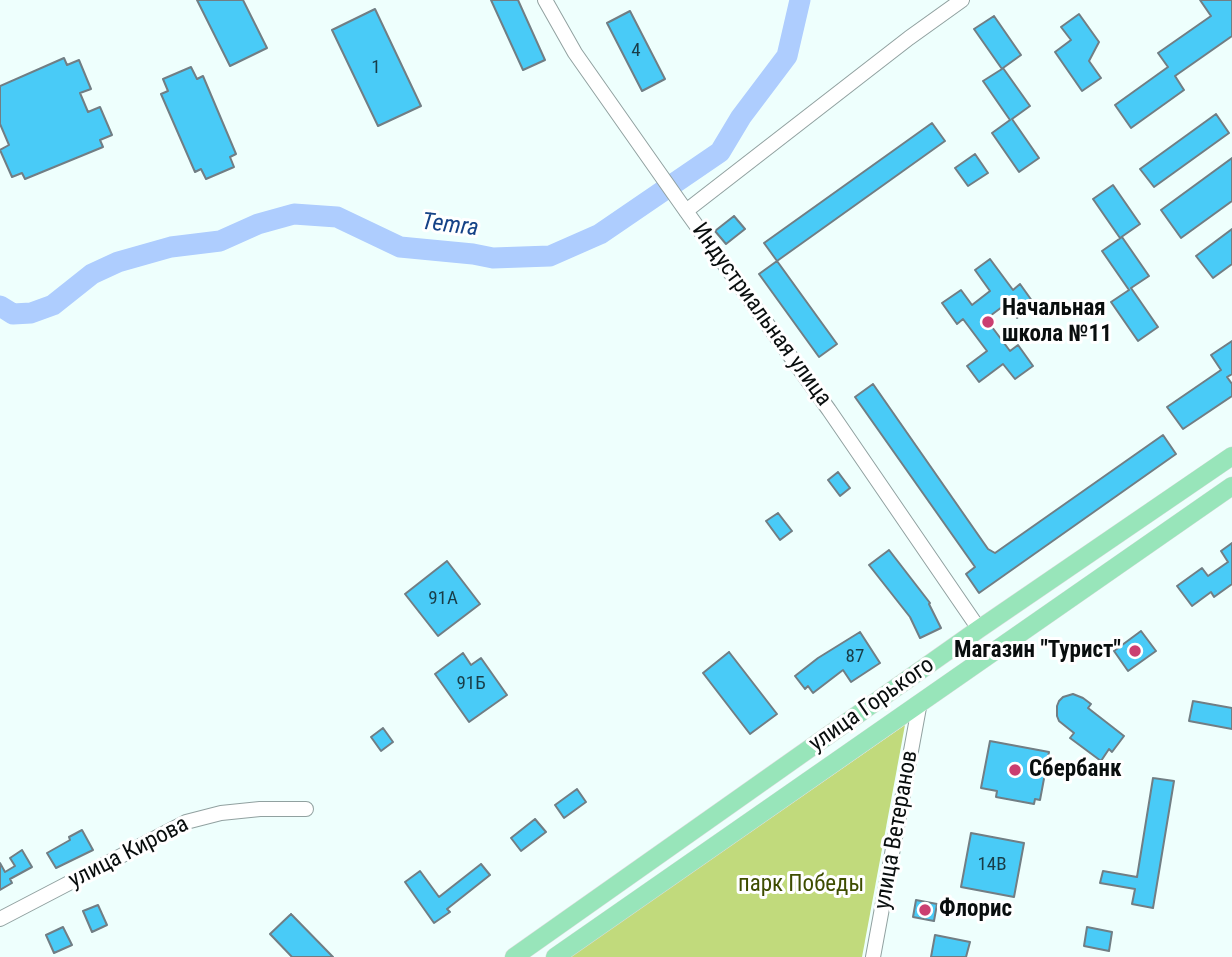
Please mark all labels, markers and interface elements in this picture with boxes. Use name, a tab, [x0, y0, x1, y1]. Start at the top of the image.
house number: 4	[631, 40, 641, 62]
house number: 1	[371, 57, 381, 79]
water label: Temra	[420, 208, 480, 244]
street label: Индустриальная улица	[685, 218, 837, 412]
place label: Начальная школа №11	[1002, 295, 1112, 349]
marker: Начальная школа №11	[980, 314, 996, 330]
house number: 91А	[428, 588, 458, 610]
place label: Магазин "Турист"	[954, 637, 1121, 665]
marker: Магазин "Турист"	[1127, 643, 1143, 659]
house number: 87	[846, 646, 864, 668]
street label: улица Горького	[804, 652, 940, 758]
house number: 91Б	[456, 673, 486, 695]
street label: улица Ветеранов	[869, 748, 925, 912]
place label: Сбербанк	[1029, 756, 1121, 784]
marker: Сбербанк	[1007, 762, 1023, 778]
street label: улица Кирова	[64, 811, 194, 895]
house number: 14В	[977, 854, 1007, 876]
park label: парк Победы	[738, 871, 864, 899]
place label: Флорис	[939, 896, 1012, 924]
marker: Флорис	[917, 902, 933, 918]

